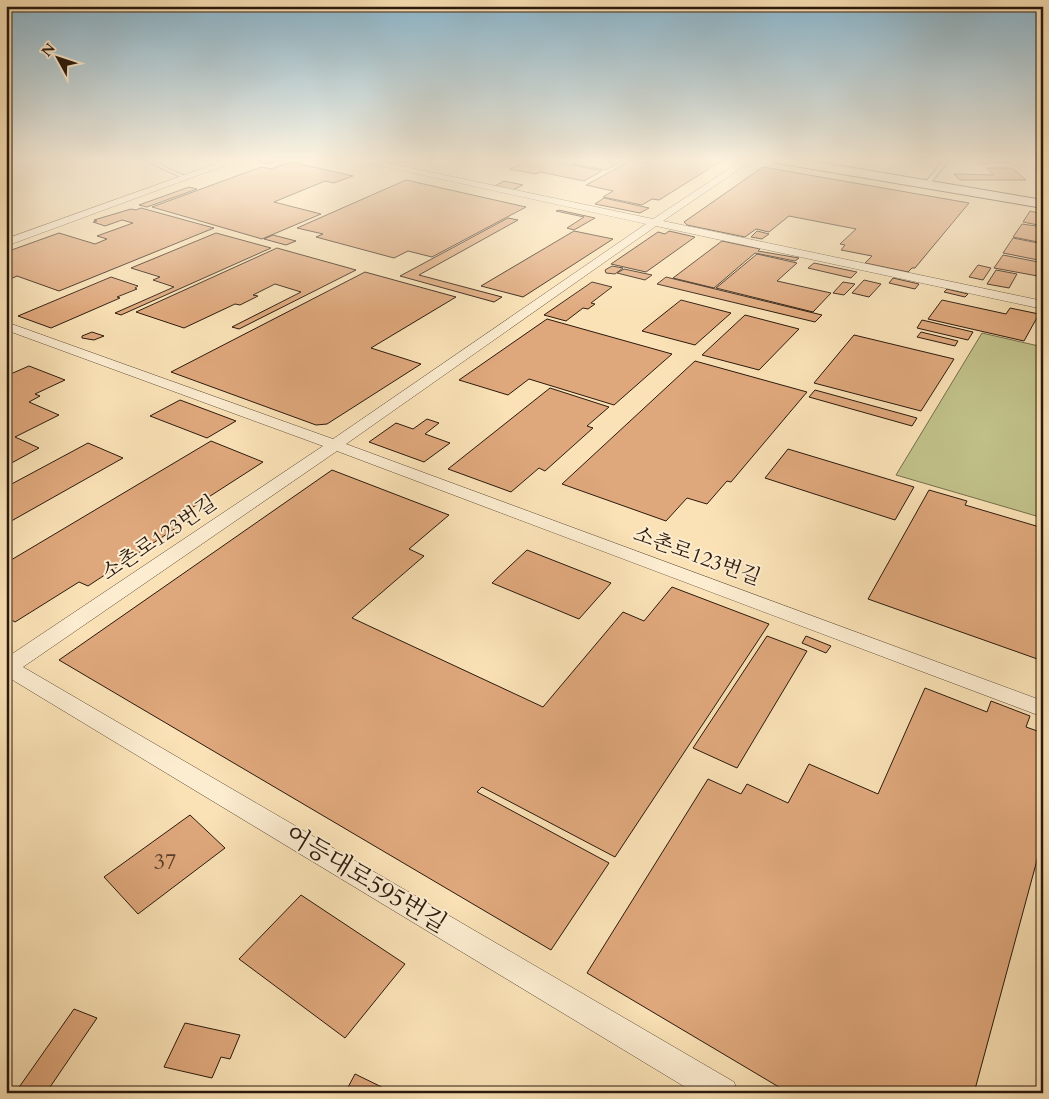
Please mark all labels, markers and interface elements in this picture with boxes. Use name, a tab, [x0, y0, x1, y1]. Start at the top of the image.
north arrow	[32, 32, 82, 82]
text: N	[37, 39, 60, 61]
street label: 소촌로123번길	[95, 489, 223, 587]
street label: 소촌로123번길	[629, 520, 765, 592]
street label: 어등대로595번길	[279, 817, 453, 941]
house number: 37	[154, 847, 176, 877]

